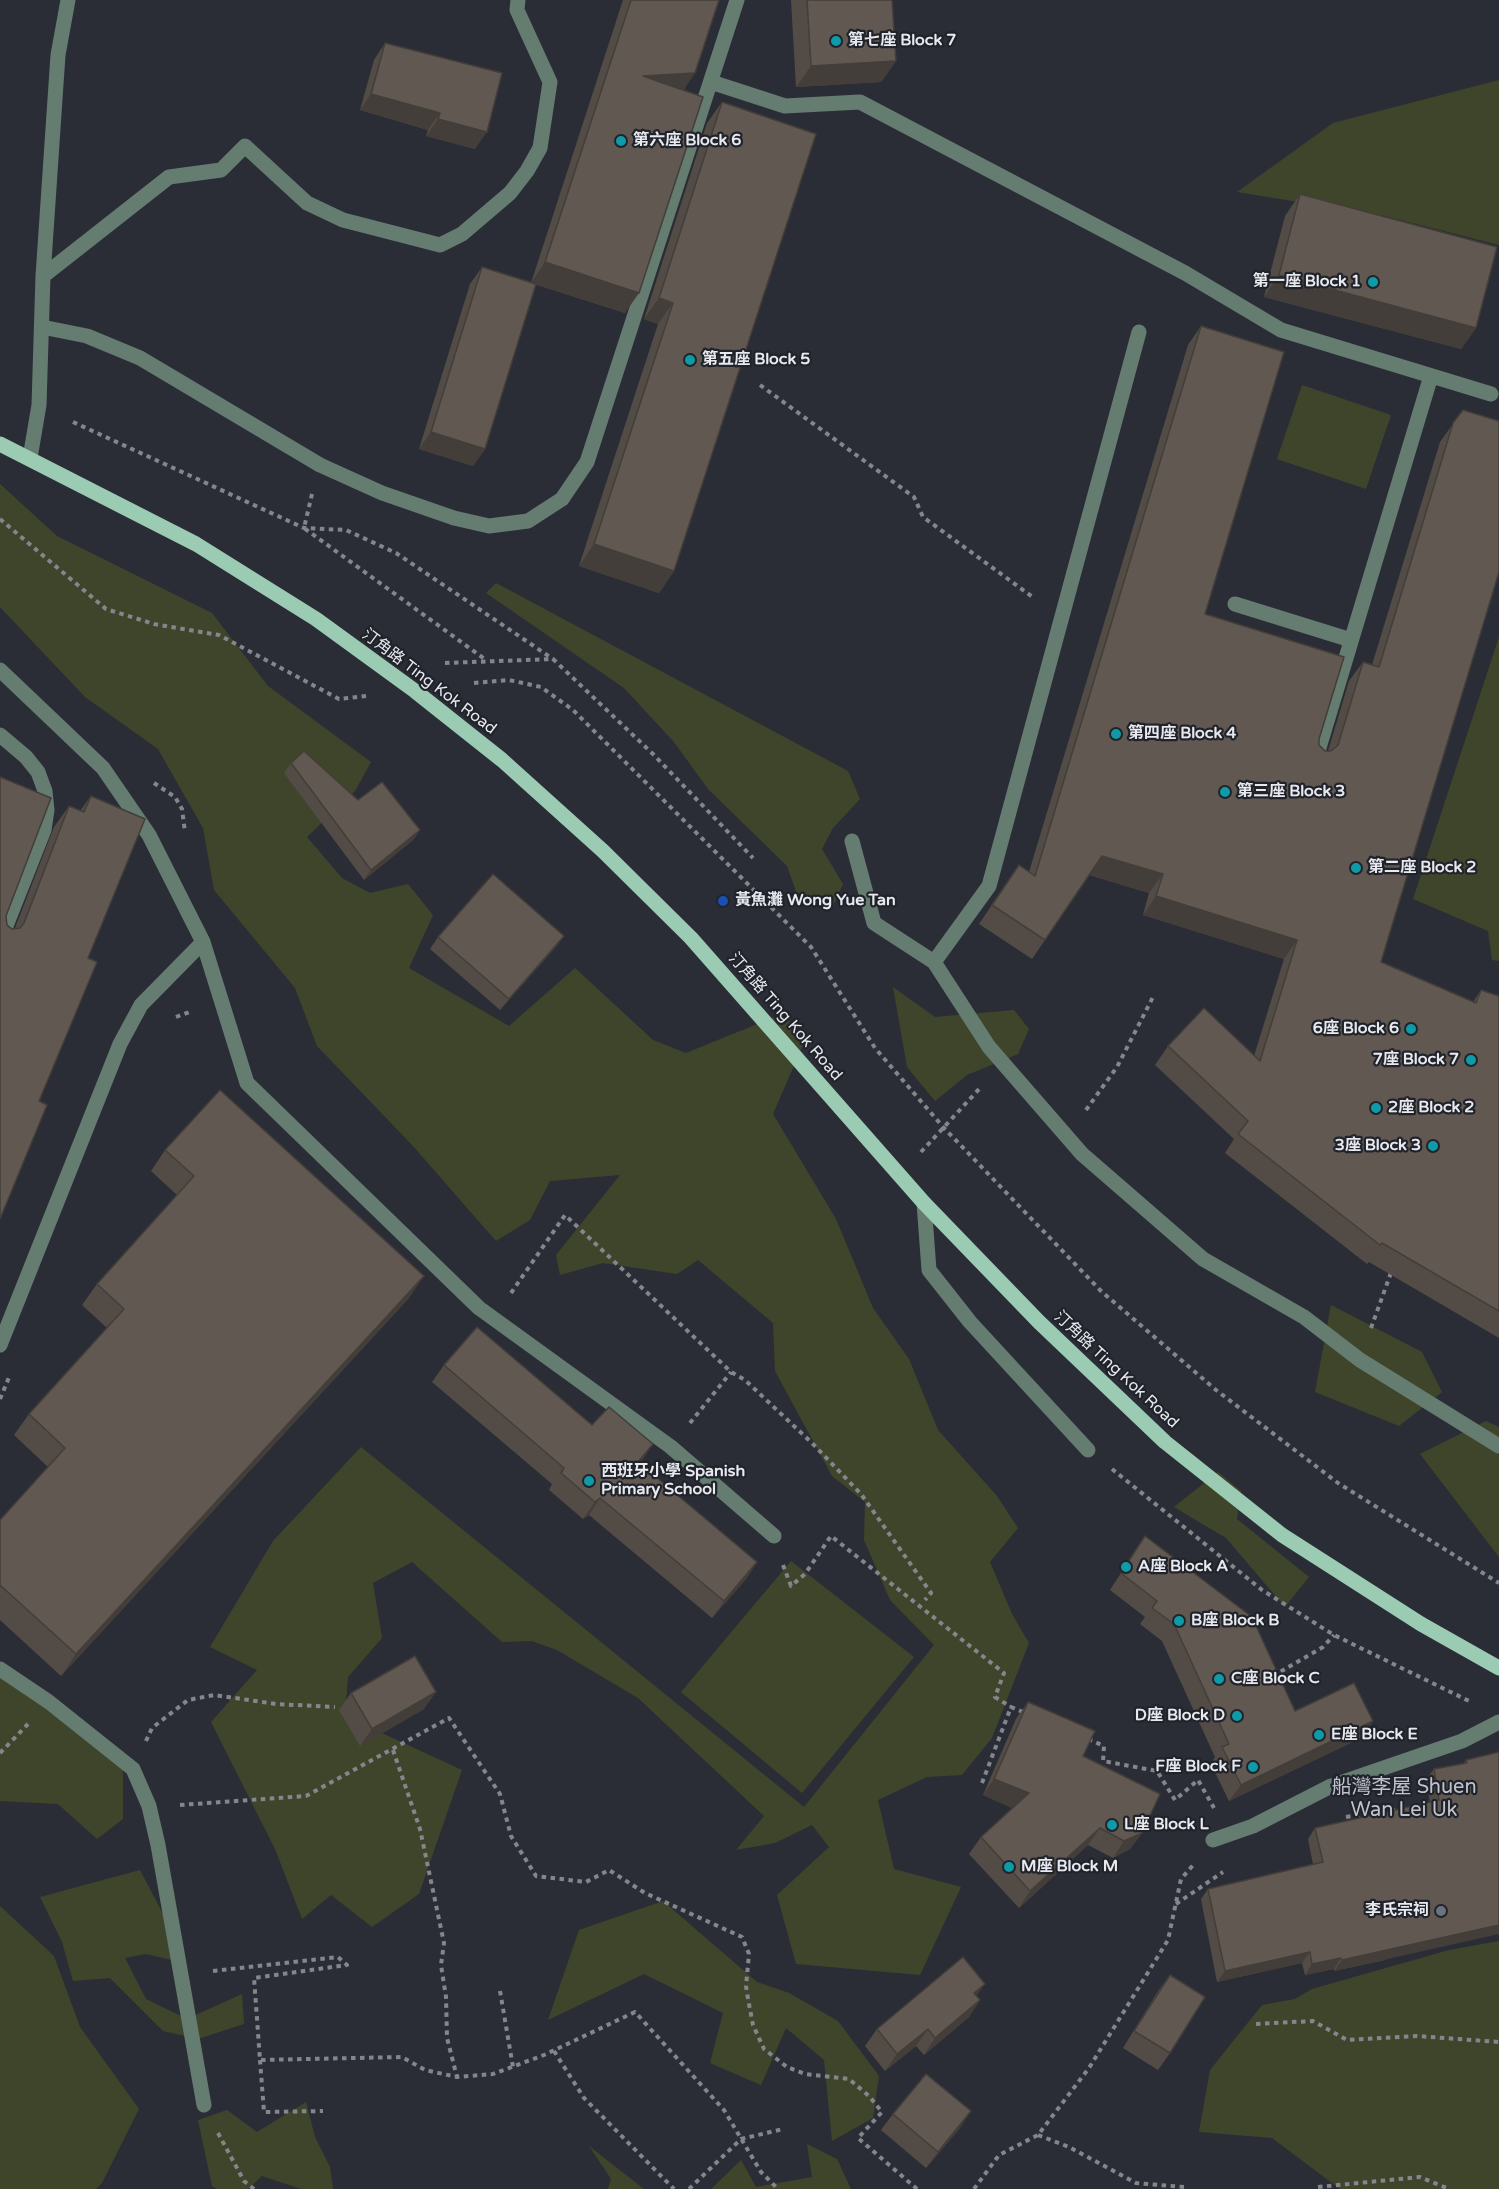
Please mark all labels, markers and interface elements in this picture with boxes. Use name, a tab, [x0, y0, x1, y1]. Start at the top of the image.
place label: 第七座 Block 7	[848, 31, 956, 51]
marker: 第七座 Block 7	[829, 34, 843, 48]
place label: 第六座 Block 6	[633, 131, 741, 151]
marker: 第六座 Block 6	[614, 134, 628, 148]
place label: 第一座 Block 1	[1253, 272, 1361, 292]
marker: 第一座 Block 1	[1366, 275, 1380, 289]
place label: 第五座 Block 5	[702, 350, 810, 370]
marker: 第五座 Block 5	[683, 353, 697, 367]
street label: 汀角路 Ting Kok Road	[358, 625, 500, 739]
place label: 第四座 Block 4	[1128, 724, 1236, 744]
marker: 第四座 Block 4	[1109, 727, 1123, 741]
place label: 第三座 Block 3	[1237, 782, 1345, 802]
marker: 第三座 Block 3	[1218, 785, 1232, 799]
place label: 第二座 Block 2	[1368, 858, 1476, 878]
marker: 第二座 Block 2	[1349, 861, 1363, 875]
place label: 黃魚灘 Wong Yue Tan	[735, 891, 896, 911]
marker: 黃魚灘 Wong Yue Tan	[716, 894, 730, 908]
street label: 汀角路 Ting Kok Road	[724, 949, 846, 1085]
place label: 6座 Block 6	[1313, 1019, 1399, 1039]
marker: 6座 Block 6	[1404, 1022, 1418, 1036]
place label: 7座 Block 7	[1373, 1050, 1459, 1070]
marker: 7座 Block 7	[1464, 1053, 1478, 1067]
place label: 2座 Block 2	[1388, 1098, 1474, 1118]
marker: 2座 Block 2	[1369, 1101, 1383, 1115]
place label: 3座 Block 3	[1335, 1136, 1421, 1156]
marker: 3座 Block 3	[1426, 1139, 1440, 1153]
street label: 汀角路 Ting Kok Road	[1050, 1307, 1182, 1433]
place label: 西班牙小學 Spanish Primary School	[601, 1462, 745, 1500]
marker: 西班牙小學 Spanish Primary School	[582, 1474, 596, 1488]
place label: A座 Block A	[1138, 1557, 1228, 1577]
marker: A座 Block A	[1119, 1560, 1133, 1574]
place label: B座 Block B	[1191, 1611, 1279, 1631]
marker: B座 Block B	[1172, 1614, 1186, 1628]
place label: C座 Block C	[1231, 1669, 1319, 1689]
marker: C座 Block C	[1212, 1672, 1226, 1686]
place label: D座 Block D	[1135, 1706, 1225, 1726]
marker: D座 Block D	[1230, 1709, 1244, 1723]
place label: E座 Block E	[1331, 1725, 1418, 1745]
marker: E座 Block E	[1312, 1728, 1326, 1742]
place label: F座 Block F	[1155, 1757, 1241, 1777]
marker: F座 Block F	[1246, 1760, 1260, 1774]
district label: 船灣李屋 Shuen Wan Lei Uk	[1331, 1776, 1477, 1823]
place label: L座 Block L	[1124, 1815, 1209, 1835]
marker: L座 Block L	[1105, 1818, 1119, 1832]
place label: M座 Block M	[1021, 1857, 1118, 1877]
marker: M座 Block M	[1002, 1860, 1016, 1874]
place label: 李氏宗祠	[1365, 1901, 1429, 1921]
marker: 李氏宗祠	[1434, 1904, 1448, 1918]

